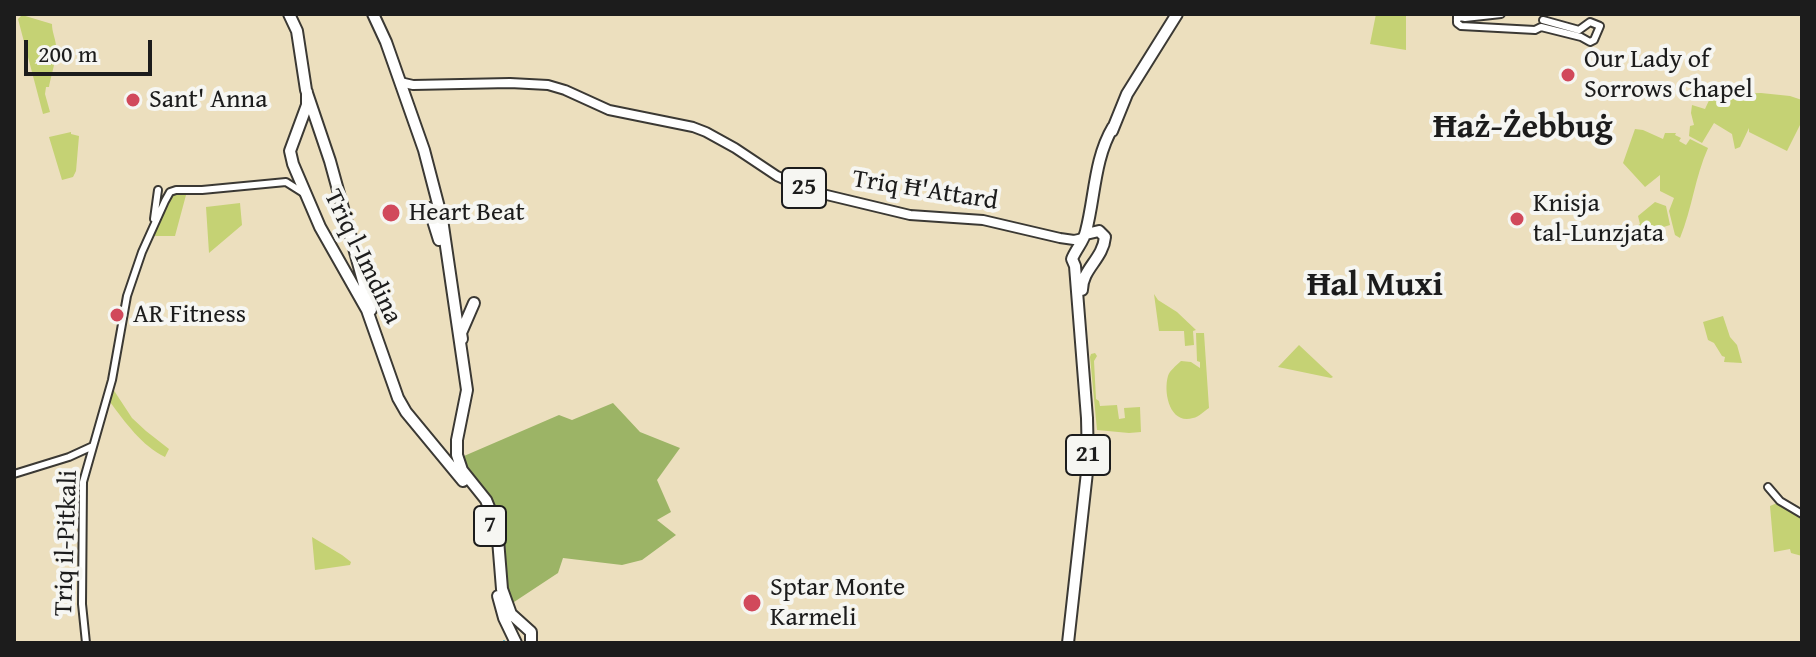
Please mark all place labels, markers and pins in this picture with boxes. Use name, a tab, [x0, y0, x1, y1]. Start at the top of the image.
place label: Our Lady of Sorrows Chapel	[1584, 44, 1753, 106]
marker: Our Lady of Sorrows Chapel	[1559, 66, 1577, 84]
place label: Sant' Anna	[149, 84, 267, 116]
marker: Sant' Anna	[124, 91, 142, 109]
place label: Knisja tal-Lunzjata	[1533, 188, 1664, 250]
place label: Heart Beat	[409, 197, 525, 229]
marker: Heart Beat	[380, 202, 402, 224]
marker: Knisja tal-Lunzjata	[1508, 210, 1526, 228]
place label: AR Fitness	[133, 299, 246, 331]
marker: AR Fitness	[108, 306, 126, 324]
place label: Sptar Monte Karmeli	[770, 572, 905, 634]
marker: Sptar Monte Karmeli	[741, 592, 763, 614]

